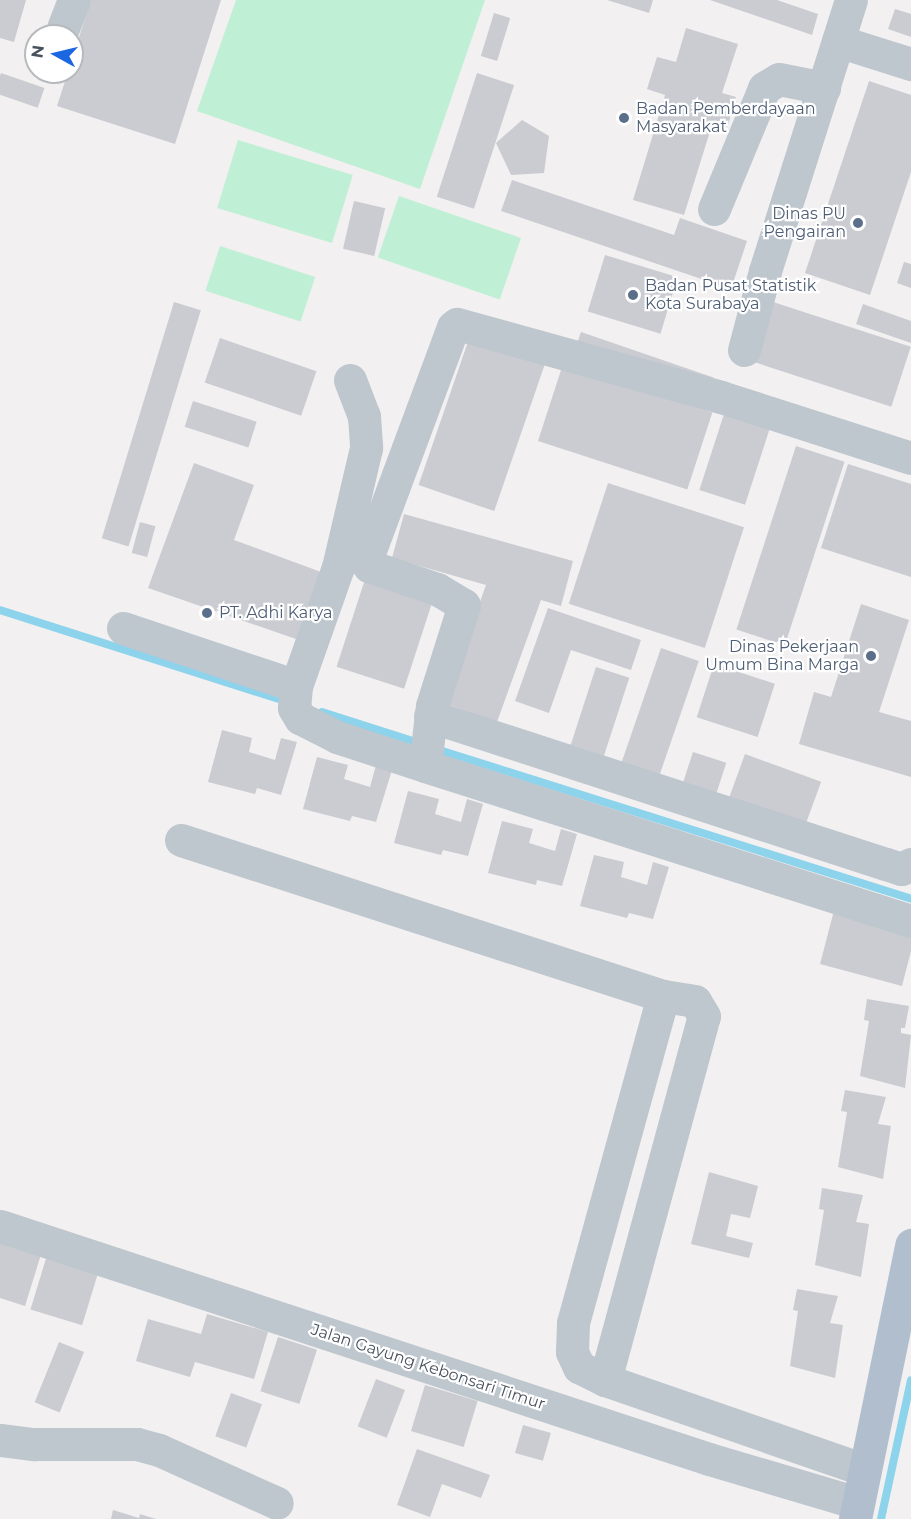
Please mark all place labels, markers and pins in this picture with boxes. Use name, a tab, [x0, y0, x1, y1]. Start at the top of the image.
place label: Badan Pemberdayaan Masyarakat	[636, 99, 815, 137]
marker: Badan Pemberdayaan Masyarakat	[617, 111, 631, 125]
place label: Dinas PU Pengairan	[764, 204, 846, 242]
marker: Dinas PU Pengairan	[851, 216, 865, 230]
place label: Badan Pusat Statistik Kota Surabaya	[645, 276, 816, 314]
marker: Badan Pusat Statistik Kota Surabaya	[626, 288, 640, 302]
place label: PT. Adhi Karya	[219, 603, 332, 623]
marker: PT. Adhi Karya	[200, 606, 214, 620]
place label: Dinas Pekerjaan Umum Bina Marga	[705, 637, 859, 675]
marker: Dinas Pekerjaan Umum Bina Marga	[864, 649, 878, 663]

